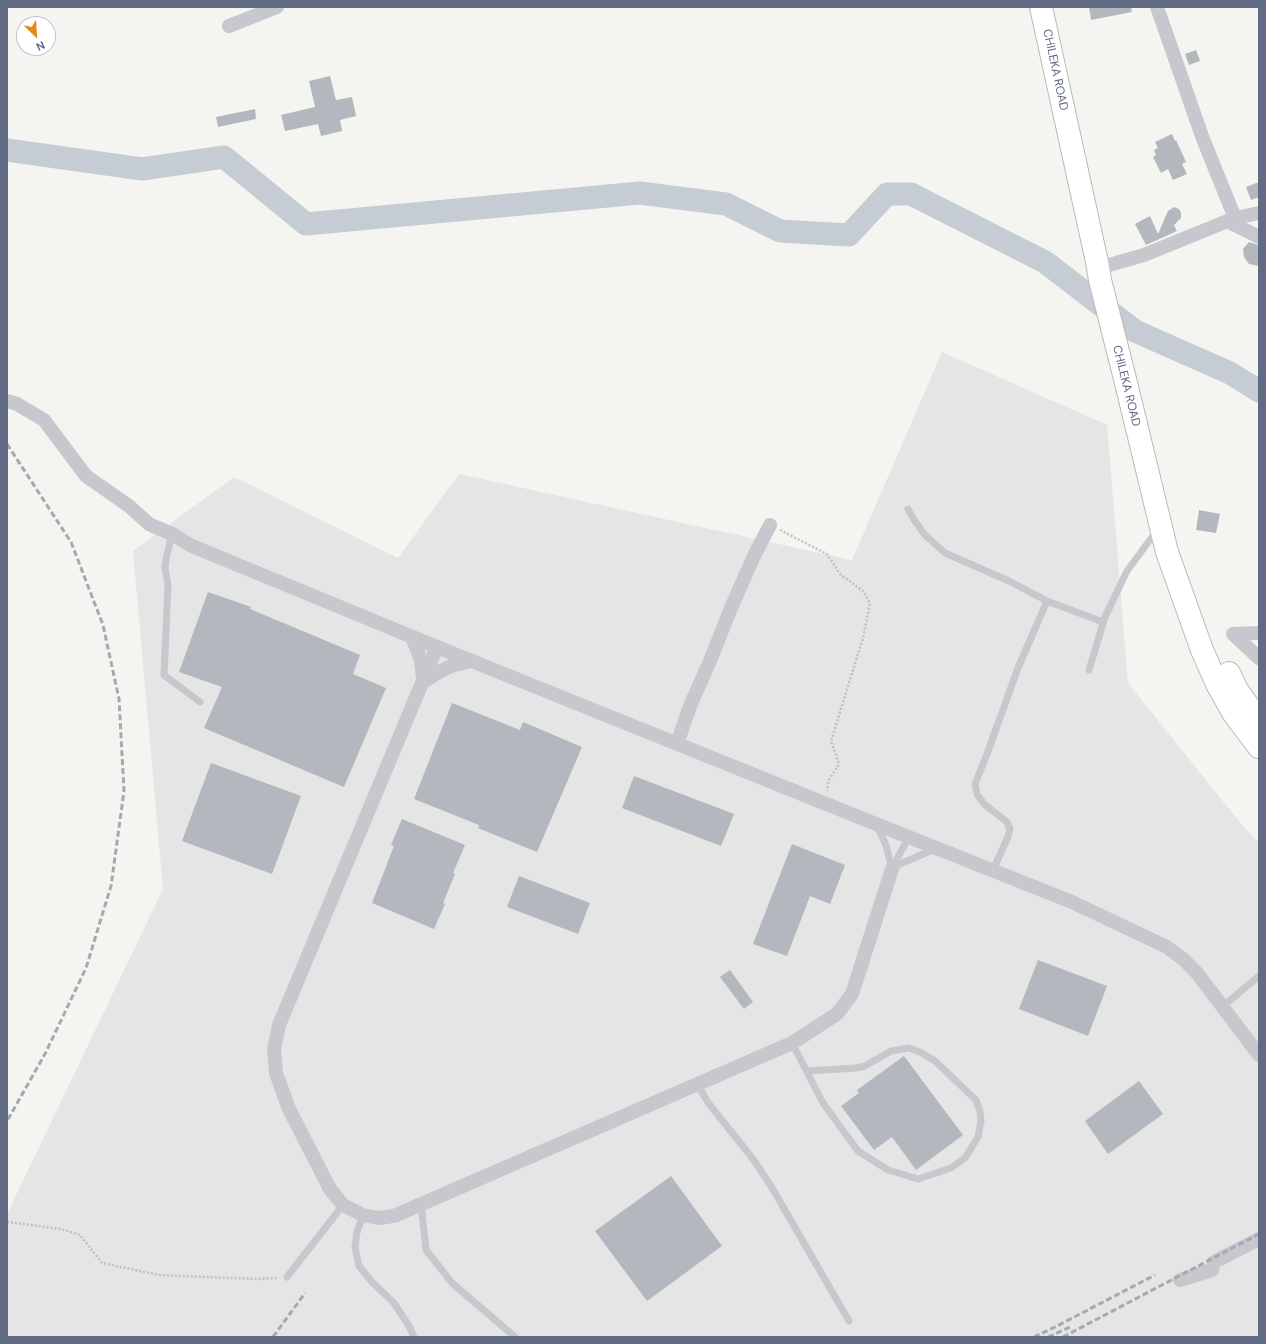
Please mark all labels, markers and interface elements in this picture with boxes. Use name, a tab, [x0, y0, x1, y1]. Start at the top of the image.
north arrow	[16, 16, 56, 56]
street label: CHILEKA ROAD	[1039, 28, 1071, 112]
text: N	[34, 38, 47, 54]
street label: CHILEKA ROAD	[1109, 344, 1143, 428]

